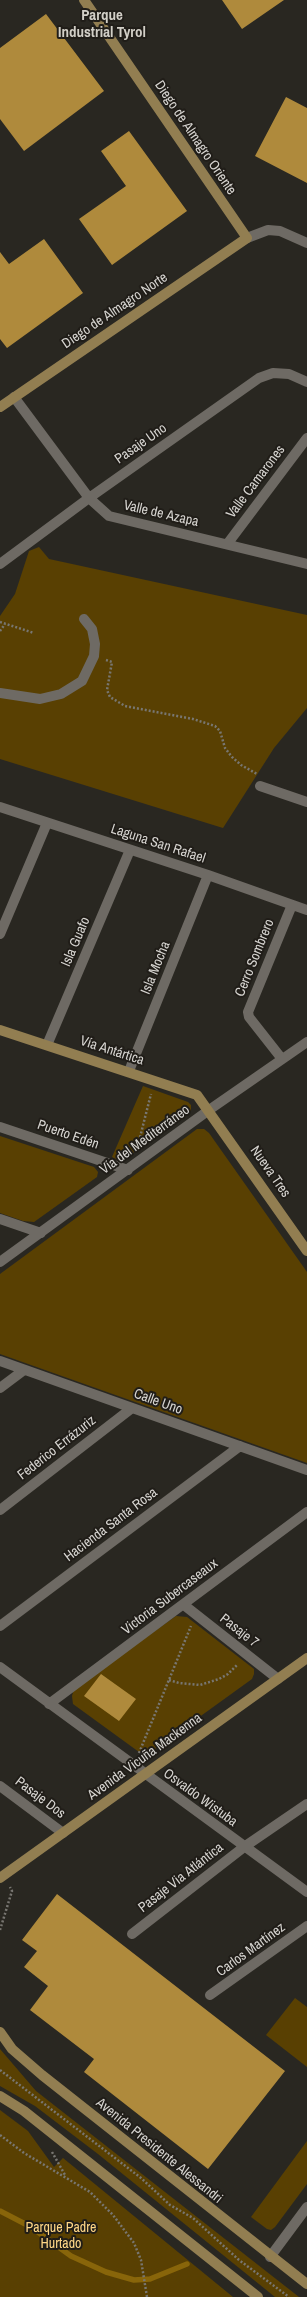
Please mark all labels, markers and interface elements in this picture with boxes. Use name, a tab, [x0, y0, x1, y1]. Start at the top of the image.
district label: Parque Industrial Tyrol	[58, 7, 146, 42]
street label: Diego de Almagro Oriente	[151, 78, 239, 198]
street label: Diego de Almagro Norte	[59, 269, 171, 353]
street label: Pasaje Uno	[112, 420, 170, 468]
street label: Valle Camarones	[223, 442, 289, 522]
street label: Valle de Azapa	[122, 497, 200, 531]
street label: Laguna San Rafael	[109, 821, 207, 867]
street label: Isla Guafo	[58, 915, 94, 969]
street label: Cerro Sombrero	[232, 917, 278, 999]
street label: Isla Mocha	[138, 939, 174, 997]
street label: Vía Antártica	[78, 1033, 146, 1069]
street label: Vía del Mediterráneo	[97, 1102, 193, 1178]
street label: Puerto Edén	[35, 1117, 101, 1153]
street label: Nueva Tres	[246, 1143, 294, 1201]
street label: Calle Uno	[131, 1385, 185, 1419]
street label: Federico Errázuriz	[15, 1412, 99, 1484]
street label: Hacienda Santa Rosa	[61, 1484, 161, 1566]
street label: Victoria Subercaseaux	[119, 1555, 221, 1639]
street label: Pasaje 7	[216, 1611, 262, 1651]
street label: Avenida Vicuña Mackenna	[85, 1710, 205, 1804]
street label: Osvaldo Wistuba	[160, 1766, 240, 1830]
street label: Pasaje Dos	[12, 1774, 68, 1822]
street label: Pasaje Via Atlántica	[135, 1840, 227, 1916]
street label: Carlos Martínez	[213, 1919, 289, 1981]
street label: Avenida Presidente Alessandri	[92, 2095, 226, 2207]
park label: Parque Padre Hurtado	[26, 2220, 96, 2252]

